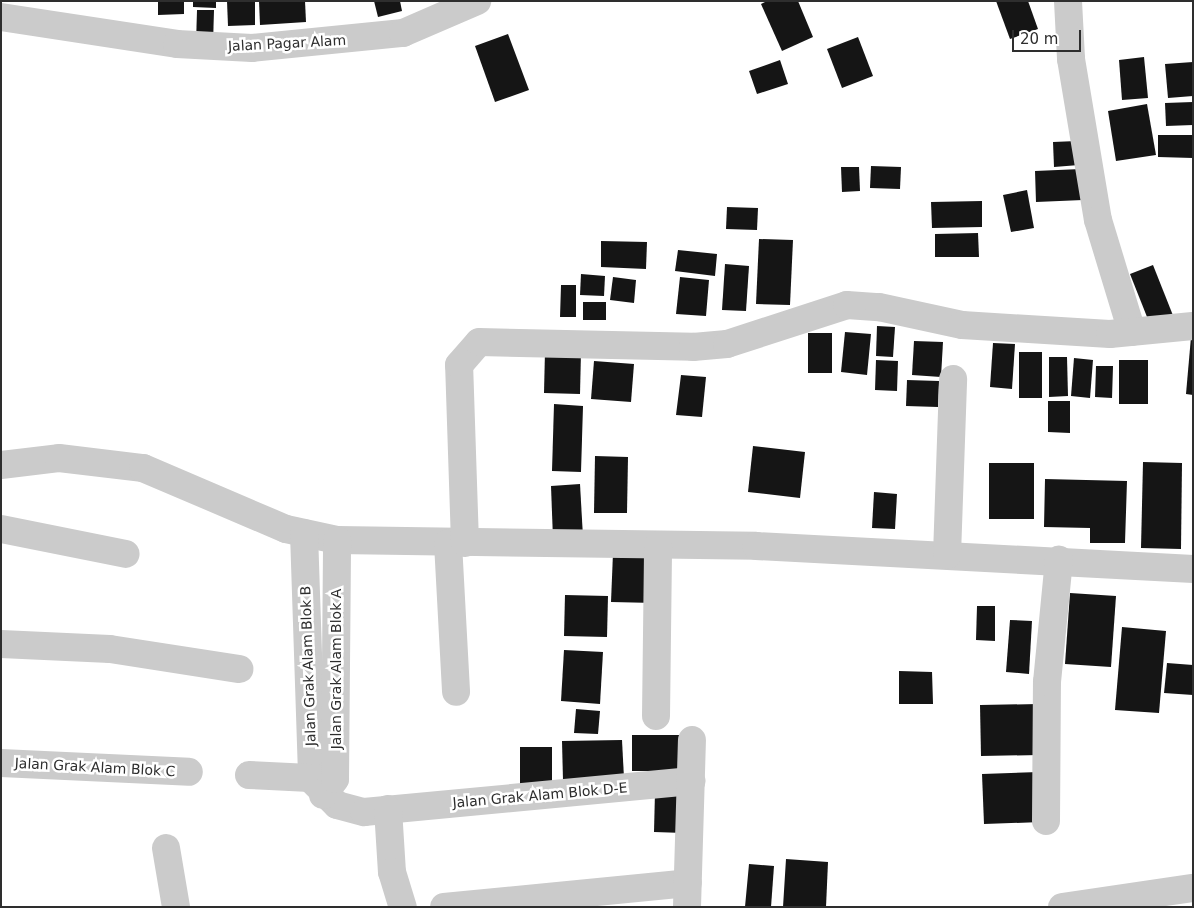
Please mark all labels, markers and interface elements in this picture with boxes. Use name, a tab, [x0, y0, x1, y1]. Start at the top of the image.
scale bar	[1014, 20, 1083, 52]
text: 20 m	[1020, 30, 1058, 48]
street label: Jalan Pagar Alam	[228, 32, 346, 54]
street label: Jalan Grak Alam Blok B	[297, 585, 319, 747]
street label: Jalan Grak Alam Blok A	[328, 589, 344, 749]
street label: Jalan Grak Alam Blok C	[14, 754, 176, 780]
street label: Jalan Grak Alam Blok D-E	[452, 779, 628, 811]

